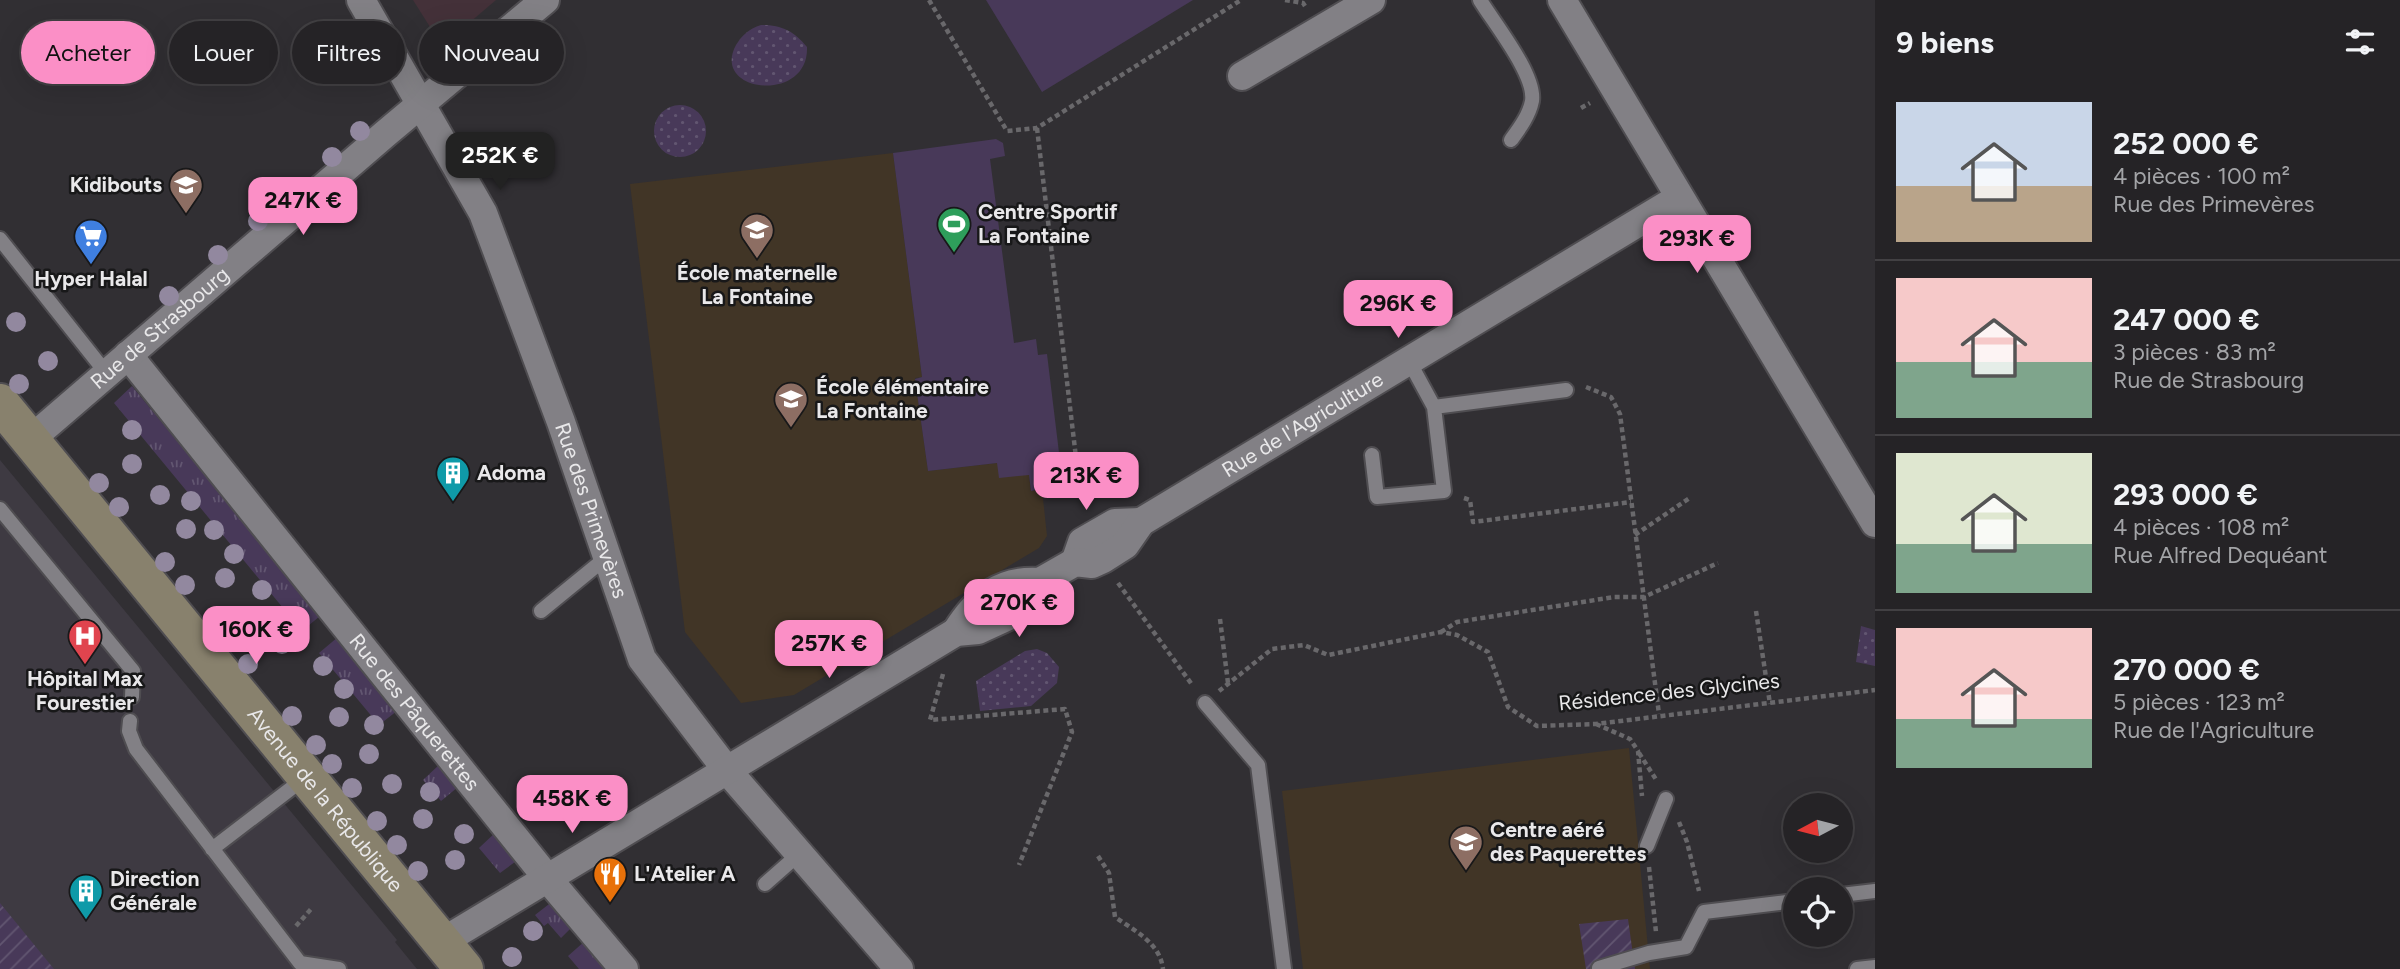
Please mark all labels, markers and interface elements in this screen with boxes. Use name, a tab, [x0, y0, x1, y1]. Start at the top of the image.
chip: Acheter	[21, 21, 155, 84]
chip: Louer	[169, 21, 278, 84]
chip: Filtres	[292, 21, 405, 84]
chip: Nouveau	[419, 21, 564, 84]
icon: filters	[2341, 23, 2379, 61]
text: 9 biens	[1896, 24, 1994, 61]
text: 252 000 €	[2113, 125, 2259, 162]
icon: home	[1952, 130, 2036, 214]
pin: 252K €	[443, 132, 557, 192]
text: 252K €	[462, 141, 538, 169]
text: 4 pièces · 100 m²	[2113, 162, 2290, 190]
school or university icon: Kidibouts	[167, 166, 205, 215]
place label: Kidibouts	[70, 172, 162, 197]
pin: 247K €	[246, 177, 360, 237]
text: 247K €	[264, 186, 342, 214]
text: Rue des Primevères	[2113, 190, 2314, 218]
place label: Centre Sportif La Fontaine	[978, 199, 1118, 248]
sports icon: Centre Sportif La Fontaine	[935, 205, 973, 254]
school or university icon: École maternelle La Fontaine	[738, 211, 776, 260]
pin: 293K €	[1640, 216, 1754, 275]
supermarket icon: Hyper Halal	[72, 217, 110, 266]
text: 293K €	[1659, 224, 1735, 252]
place label: École maternelle La Fontaine	[677, 260, 838, 309]
street label: Rue de Strasbourg	[85, 261, 234, 394]
place label: Hyper Halal	[34, 266, 148, 291]
pin: 296K €	[1341, 280, 1455, 340]
text: 296K €	[1360, 289, 1436, 317]
text: 247 000 €	[2113, 301, 2260, 338]
icon: home	[1952, 306, 2036, 390]
text: 3 pièces · 83 m²	[2113, 338, 2276, 366]
street label: Rue de l'Agriculture	[1217, 366, 1388, 482]
text: Rue de Strasbourg	[2113, 366, 2304, 394]
place label: École élémentaire La Fontaine	[816, 374, 989, 423]
school or university icon: École élémentaire La Fontaine	[772, 380, 810, 429]
street label: Rue des Primevères	[550, 419, 633, 601]
pin: 213K €	[1029, 452, 1143, 512]
building icon: Adoma	[434, 454, 472, 503]
place label: Adoma	[477, 460, 546, 485]
text: 213K €	[1050, 461, 1122, 489]
text: 293 000 €	[2113, 476, 2258, 513]
icon: home	[1952, 481, 2036, 565]
text: 4 pièces · 108 m²	[2113, 513, 2289, 541]
text: Rue Alfred Dequéant	[2113, 541, 2327, 569]
pin: 270K €	[962, 580, 1076, 639]
text: 270K €	[980, 588, 1058, 616]
pin: 160K €	[199, 606, 313, 666]
text: 160K €	[219, 615, 293, 643]
hospital icon: Hôpital Max Fourestier	[66, 617, 104, 666]
pin: 257K €	[772, 620, 886, 680]
street label: Rue des Pâquerettes	[344, 629, 485, 796]
text: 257K €	[791, 629, 867, 657]
text: 270 000 €	[2113, 651, 2260, 688]
icon: home	[1952, 656, 2036, 740]
place label: Hôpital Max Fourestier	[27, 666, 144, 715]
street label: Résidence des Glycines	[1557, 667, 1781, 716]
text: 5 pièces · 123 m²	[2113, 688, 2285, 716]
street label: Avenue de la République	[243, 702, 409, 897]
text: Rue de l'Agriculture	[2113, 716, 2314, 744]
pin: 458K €	[515, 776, 629, 835]
text: 458K €	[533, 784, 611, 812]
north arrow	[1783, 793, 1853, 863]
map controls	[1783, 793, 1853, 947]
place label: Centre aéré des Paquerettes	[1490, 817, 1646, 866]
school or university icon: Centre aéré des Paquerettes	[1447, 823, 1485, 872]
restaurant icon: L'Atelier A	[591, 855, 629, 904]
place label: L'Atelier A	[634, 861, 736, 886]
place label: Direction Générale	[110, 866, 199, 915]
building icon: Direction Générale	[67, 872, 105, 921]
button: locate	[1783, 877, 1853, 947]

